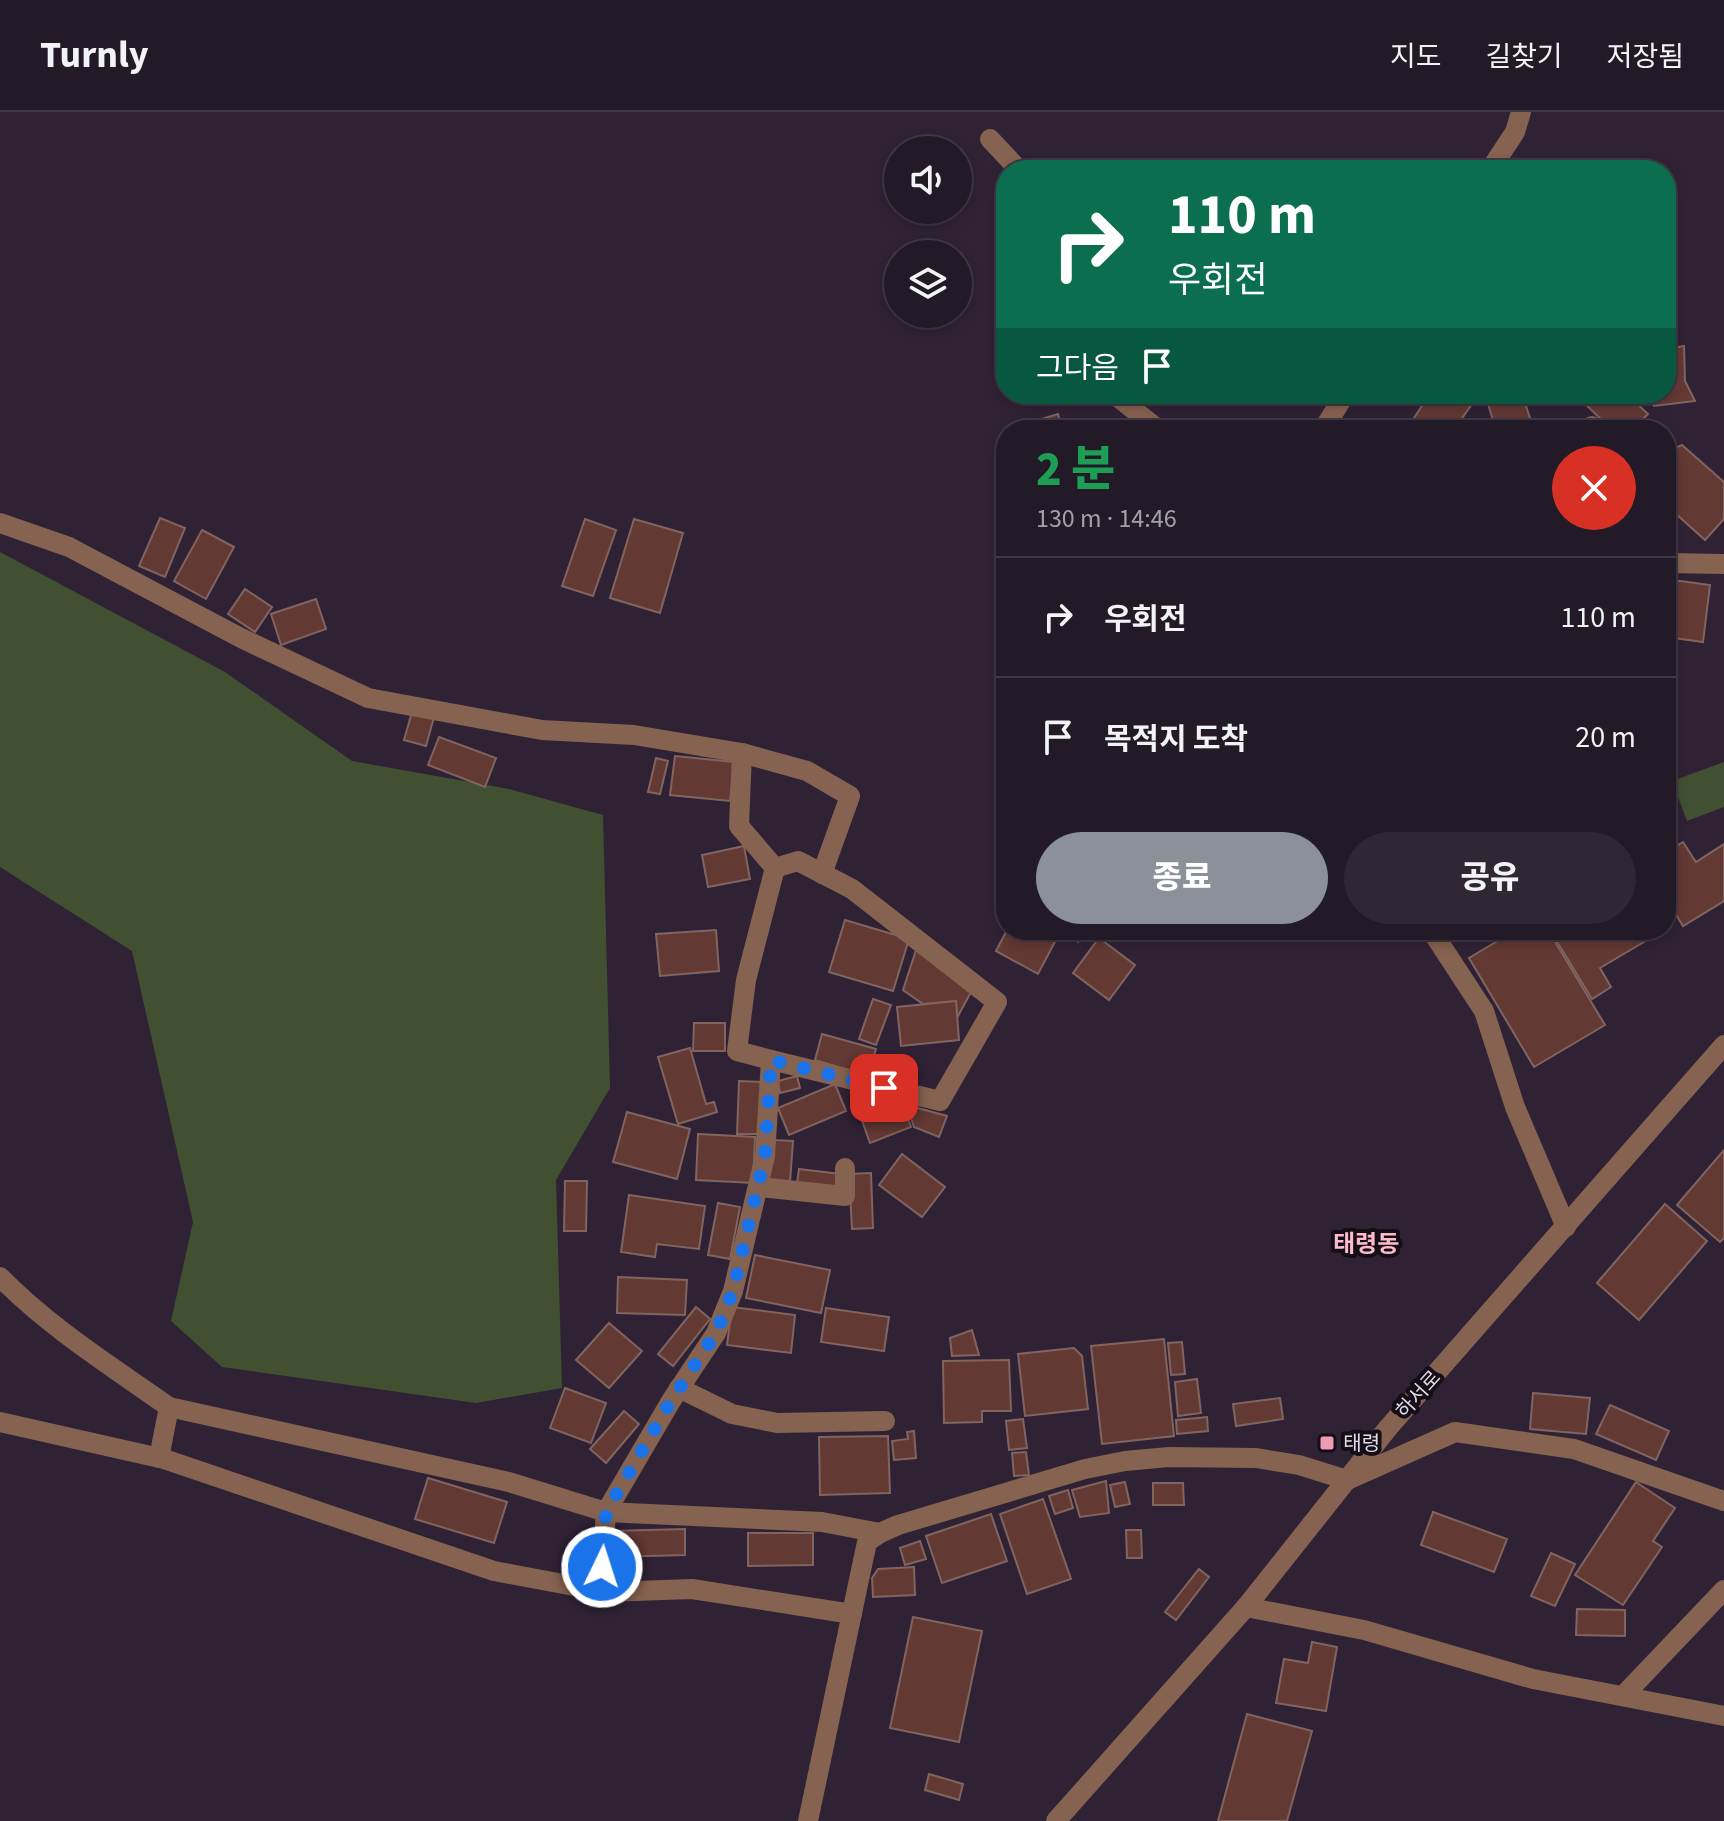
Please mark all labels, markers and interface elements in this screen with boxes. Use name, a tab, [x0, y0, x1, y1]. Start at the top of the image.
text: Turnly	[40, 28, 149, 82]
text: 지도	[1390, 37, 1441, 77]
text: 길찾기	[1485, 37, 1563, 77]
text: 저장됨	[1607, 37, 1684, 77]
map controls	[884, 136, 972, 328]
button: sound	[884, 136, 972, 224]
text: 110 m	[1168, 176, 1316, 255]
icon: right	[1036, 192, 1140, 296]
button: layers	[884, 240, 972, 328]
text: 우회전	[1168, 255, 1267, 306]
icon: arrive	[1135, 344, 1179, 388]
text: 그다음	[1036, 347, 1119, 390]
text: 2 분	[1036, 436, 1115, 504]
button: close	[1552, 446, 1636, 530]
text: 130 m · 14:46	[1036, 500, 1177, 537]
icon: right	[1036, 595, 1080, 639]
text: 110 m	[1560, 596, 1636, 639]
text: 우회전	[1104, 598, 1187, 641]
icon: arrive	[1036, 715, 1080, 759]
text: 20 m	[1575, 716, 1636, 759]
text: 목적지 도착	[1104, 718, 1248, 761]
button: 종료	[1036, 832, 1328, 924]
button: 공유	[1344, 832, 1636, 924]
pin	[850, 1054, 918, 1122]
icon: arrive	[862, 1066, 906, 1110]
district label: 태령동	[1333, 1227, 1399, 1262]
street label: 하서로	[1390, 1365, 1448, 1425]
place label: 태령	[1343, 1430, 1380, 1458]
marker: 태령	[1318, 1434, 1336, 1452]
position arrow	[560, 1525, 644, 1609]

